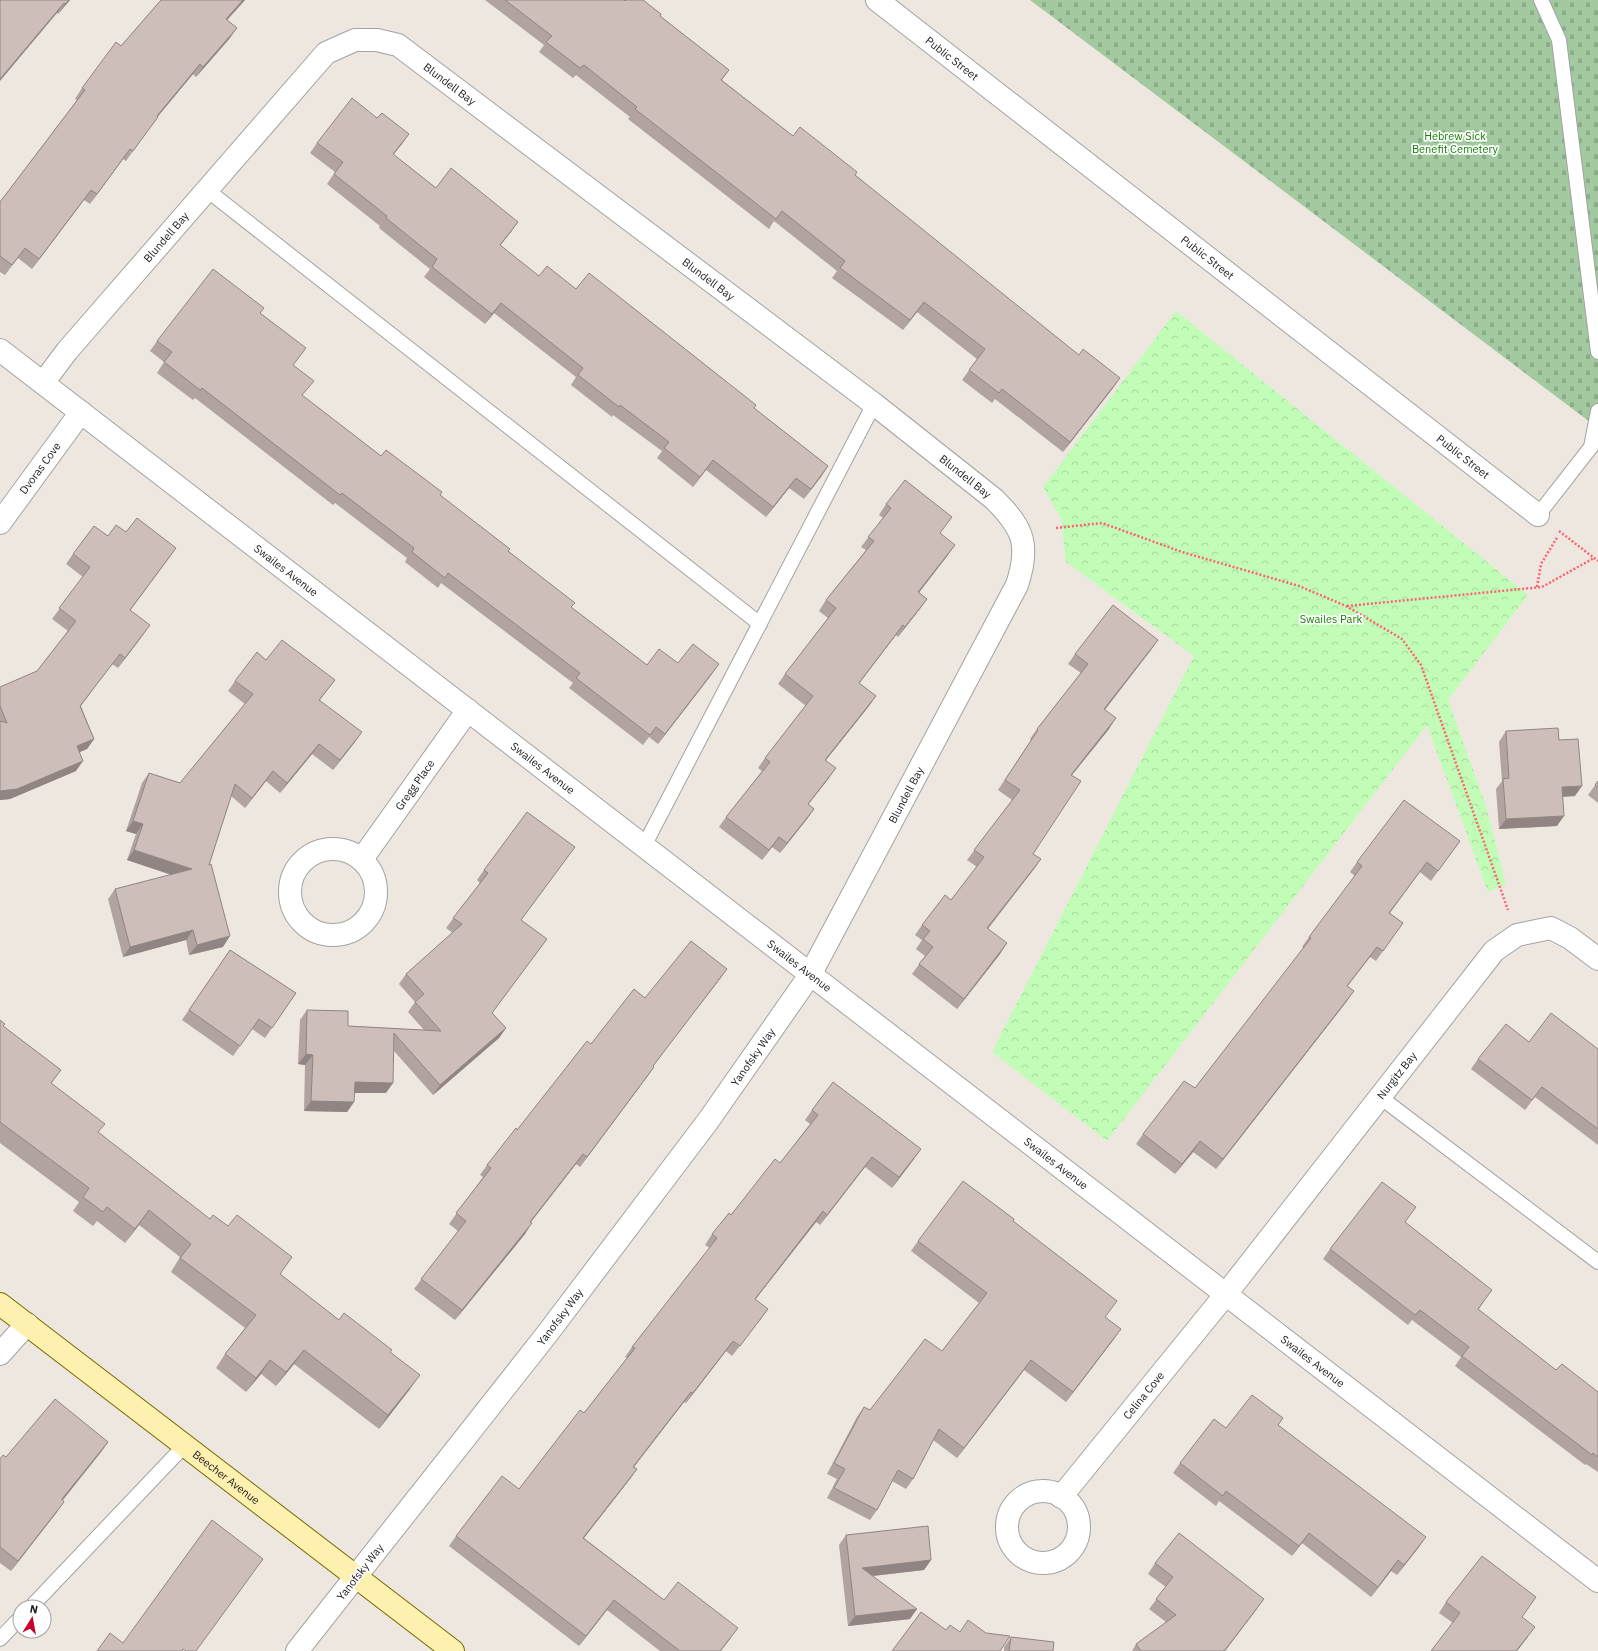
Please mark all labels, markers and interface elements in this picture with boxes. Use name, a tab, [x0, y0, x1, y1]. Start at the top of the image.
street label: Public Street	[923, 33, 981, 83]
street label: Blundell Bay	[421, 60, 479, 109]
park label: Hebrew Sick Benefit Cemetery	[1412, 129, 1499, 156]
street label: Blundell Bay	[140, 209, 192, 265]
street label: Public Street	[1178, 232, 1237, 283]
street label: Blundell Bay	[679, 255, 738, 304]
street label: Public Street	[1434, 432, 1493, 482]
street label: Dvoras Cove	[16, 439, 64, 497]
street label: Blundell Bay	[937, 452, 995, 501]
street label: Swailes Avenue	[251, 541, 321, 599]
park label: Swailes Park	[1300, 612, 1363, 626]
street label: Swailes Avenue	[508, 739, 577, 797]
street label: Gregg Place	[392, 757, 438, 813]
street label: Blundell Bay	[885, 764, 927, 826]
street label: Swailes Avenue	[764, 937, 834, 995]
street label: Yanofsky Way	[728, 1025, 779, 1089]
street label: Nurgitz Bay	[1374, 1048, 1420, 1102]
street label: Swailes Avenue	[1021, 1134, 1091, 1193]
street label: Yanofsky Way	[534, 1285, 586, 1348]
street label: Swailes Avenue	[1278, 1332, 1348, 1390]
street label: Celina Cove	[1120, 1369, 1167, 1422]
street label: Beecher Avenue	[190, 1447, 262, 1507]
street label: Yanofsky Way	[334, 1541, 387, 1603]
north arrow	[12, 1599, 52, 1639]
text: N	[29, 1602, 39, 1617]

